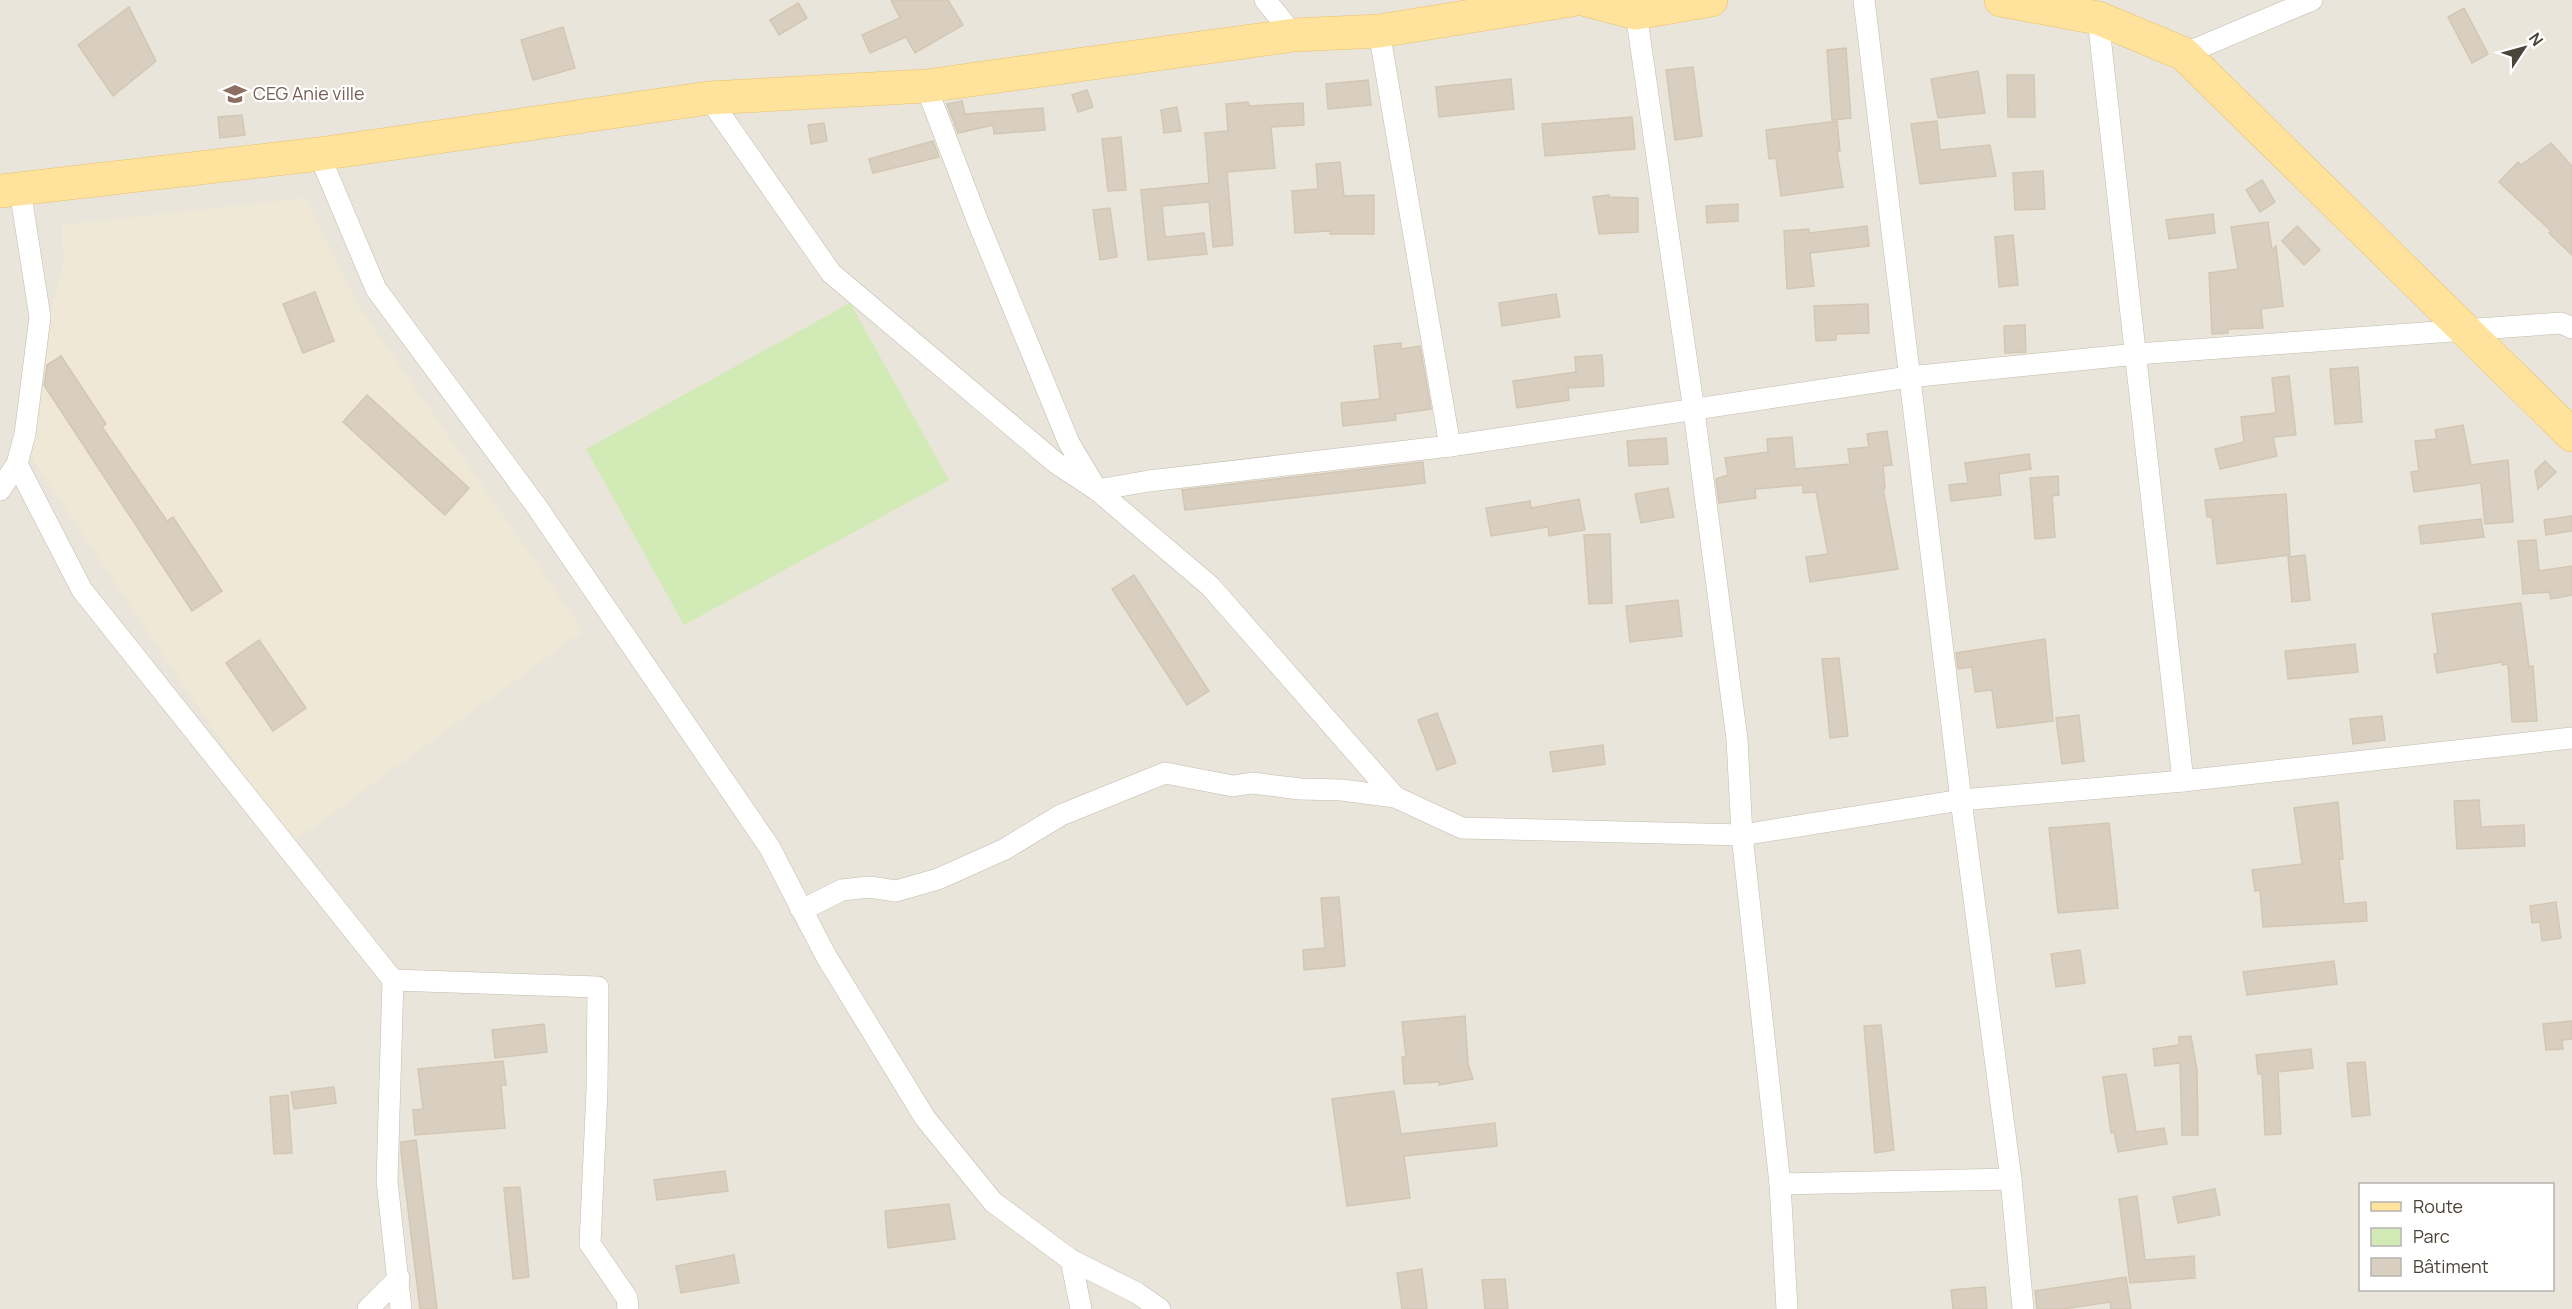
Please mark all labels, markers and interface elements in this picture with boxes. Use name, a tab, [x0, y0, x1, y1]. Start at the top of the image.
north arrow	[2494, 18, 2554, 78]
text: N	[2524, 28, 2548, 50]
school or university icon: CEG Anie ville	[222, 81, 248, 107]
place label: CEG Anie ville	[253, 81, 365, 105]
legend	[2359, 1183, 2554, 1291]
text: Route	[2413, 1194, 2463, 1218]
text: Parc	[2413, 1224, 2450, 1248]
text: Bâtiment	[2413, 1254, 2489, 1278]

